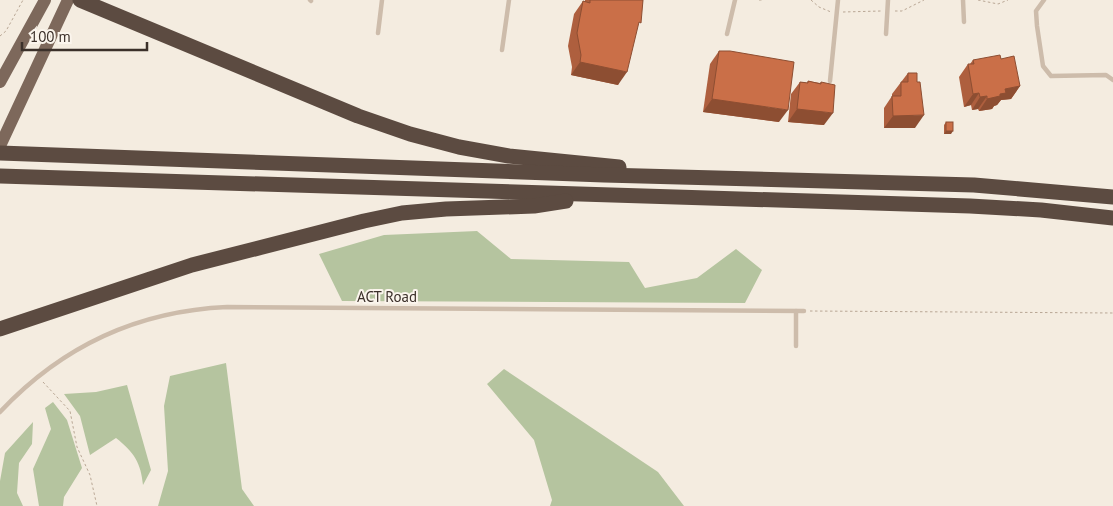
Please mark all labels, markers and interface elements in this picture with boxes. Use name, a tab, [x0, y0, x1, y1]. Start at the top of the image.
scale bar	[22, 20, 148, 52]
text: 100 m	[30, 27, 71, 46]
street label: ACT Road	[357, 287, 417, 306]

